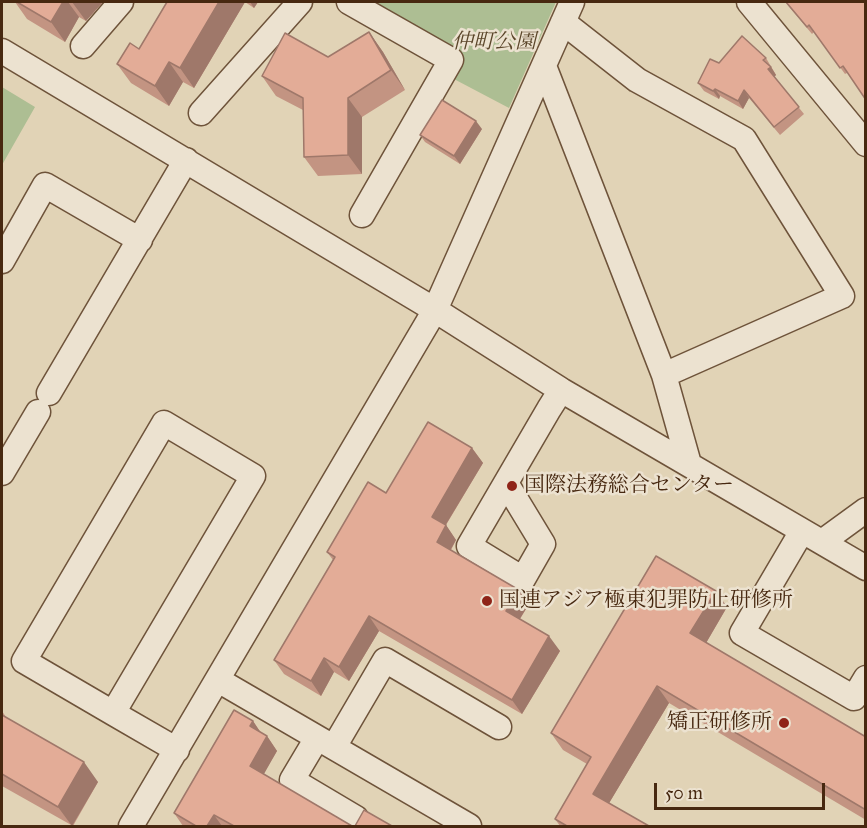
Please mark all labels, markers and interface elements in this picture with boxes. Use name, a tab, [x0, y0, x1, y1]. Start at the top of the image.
park label: 仲町公園	[452, 30, 536, 56]
place label: 国際法務総合センター	[524, 473, 734, 499]
marker: 国際法務総合センター	[505, 479, 519, 493]
place label: 国連アジア極東犯罪防止研修所	[499, 588, 793, 614]
marker: 国連アジア極東犯罪防止研修所	[480, 594, 494, 608]
place label: 矯正研修所	[667, 710, 772, 736]
marker: 矯正研修所	[777, 716, 791, 730]
scale bar	[657, 771, 828, 809]
text: 50 m	[665, 782, 703, 804]

